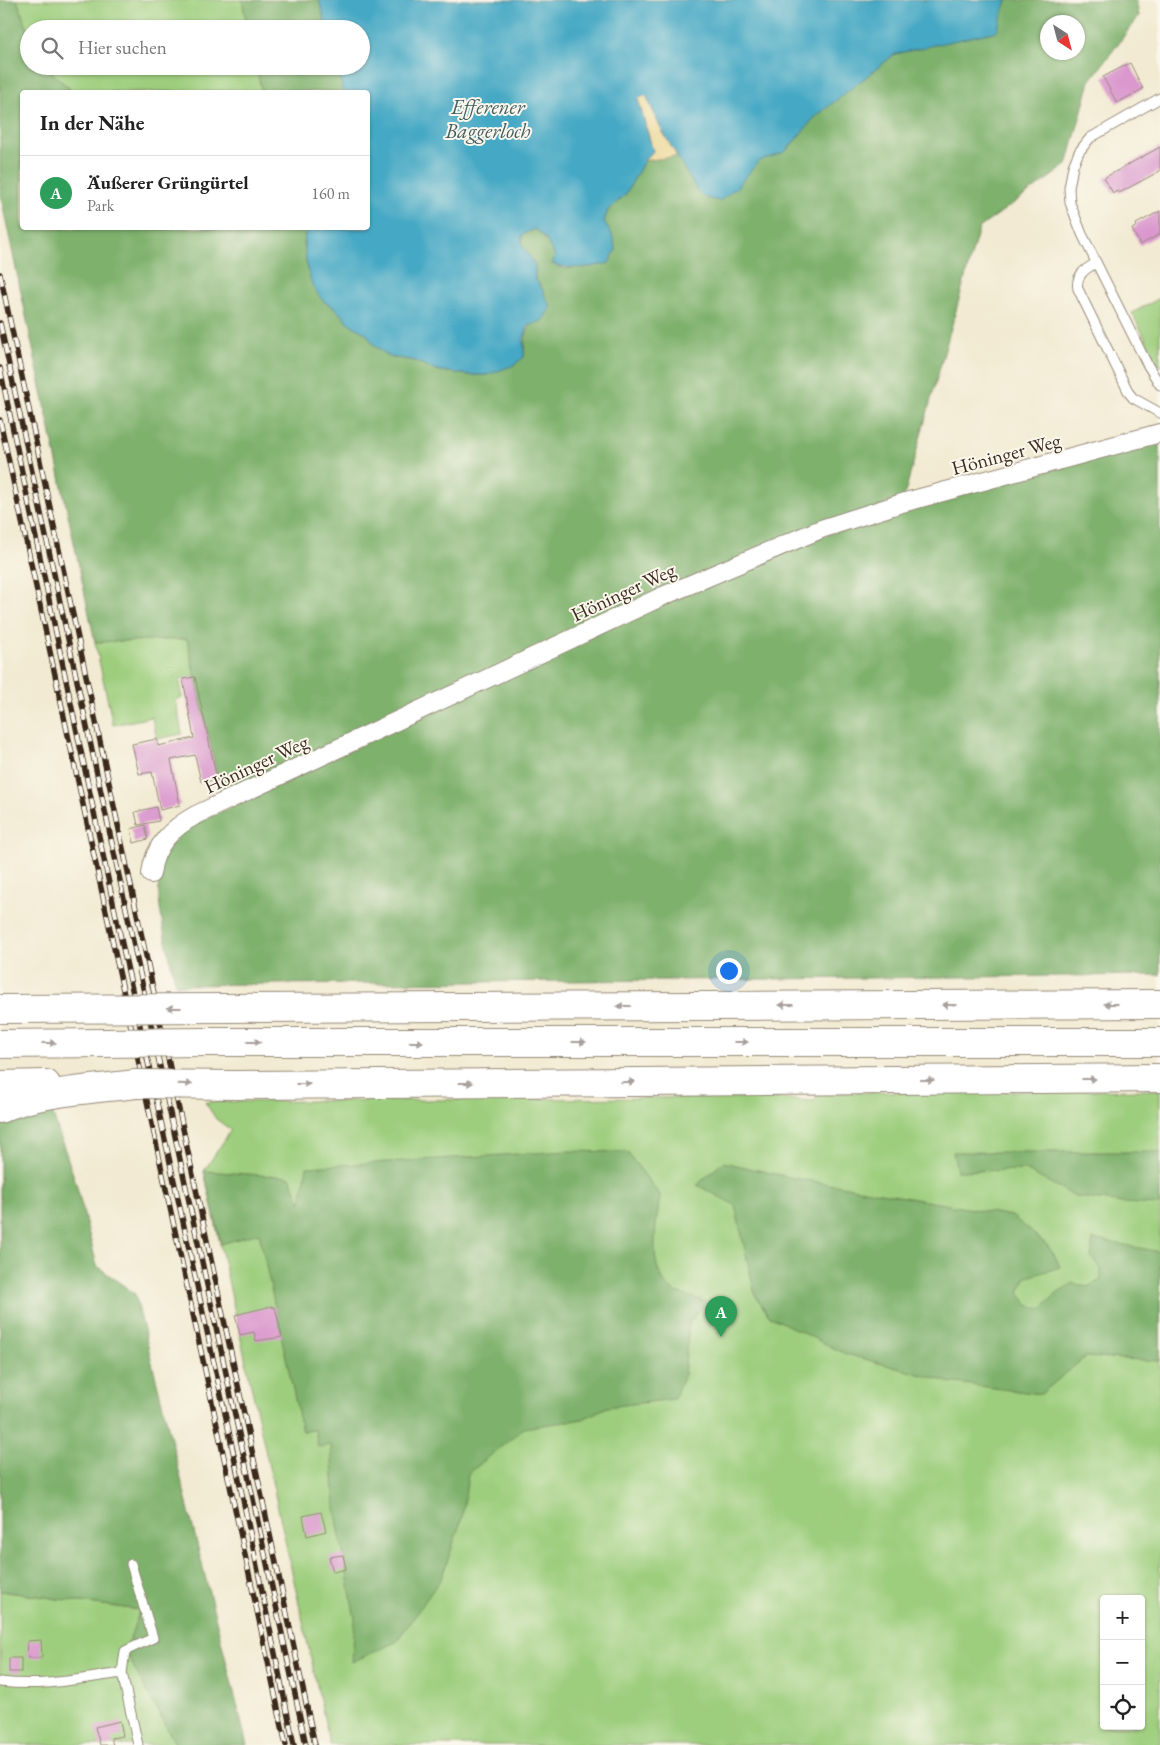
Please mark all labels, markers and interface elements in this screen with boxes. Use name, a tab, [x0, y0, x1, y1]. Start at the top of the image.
north arrow	[1040, 15, 1085, 60]
search box	[20, 20, 370, 75]
icon: search	[38, 34, 66, 62]
text: Hier suchen	[78, 35, 167, 60]
water label: Efferener Baggerloch	[444, 93, 531, 144]
text: In der Nähe	[40, 109, 145, 136]
text: Äußerer Grüngürtel	[87, 170, 249, 195]
text: A	[50, 183, 62, 204]
text: 160 m	[311, 183, 350, 204]
text: Park	[87, 195, 114, 216]
street label: Höninger Weg	[948, 427, 1064, 481]
street label: Höninger Weg	[567, 556, 680, 627]
street label: Höninger Weg	[200, 728, 313, 799]
your location	[716, 958, 742, 984]
one-way arrow	[1103, 1000, 1119, 1008]
one-way arrow	[778, 1001, 794, 1009]
one-way arrow	[941, 1001, 957, 1009]
one-way arrow	[616, 1002, 632, 1010]
one-way arrow	[166, 1004, 182, 1012]
one-way arrow	[246, 1038, 262, 1046]
one-way arrow	[409, 1038, 425, 1046]
one-way arrow	[571, 1038, 587, 1046]
one-way arrow	[734, 1038, 750, 1046]
one-way arrow	[41, 1039, 57, 1047]
one-way arrow	[1081, 1075, 1097, 1083]
one-way arrow	[919, 1076, 935, 1084]
one-way arrow	[621, 1078, 637, 1086]
one-way arrow	[458, 1079, 474, 1087]
one-way arrow	[177, 1080, 193, 1088]
one-way arrow	[296, 1080, 312, 1088]
pin: A	[705, 1296, 737, 1337]
map controls	[1100, 1595, 1145, 1730]
button: +	[1100, 1595, 1145, 1640]
button: −	[1100, 1640, 1145, 1685]
button: locate	[1100, 1685, 1145, 1730]

